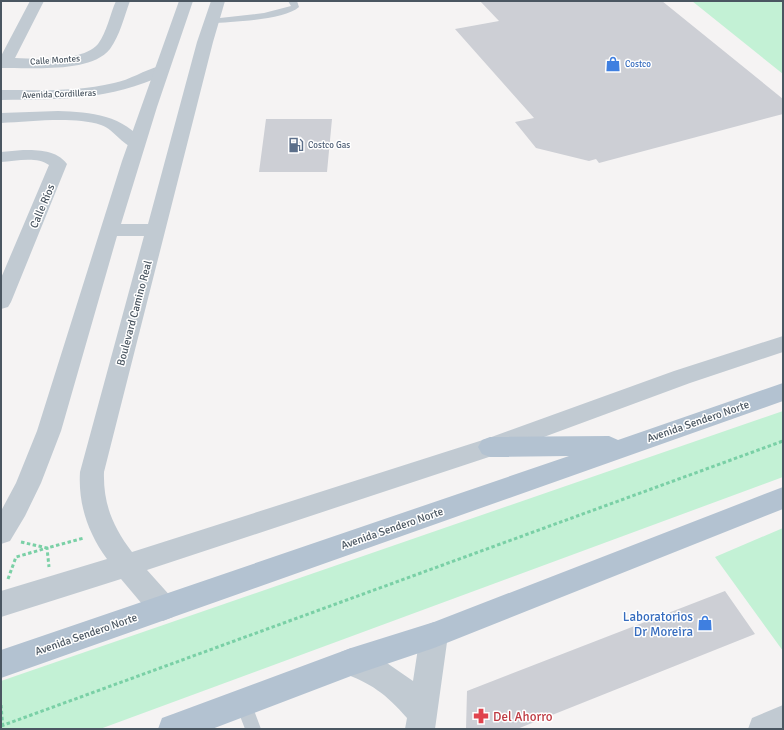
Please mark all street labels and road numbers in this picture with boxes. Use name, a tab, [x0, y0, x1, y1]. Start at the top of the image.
street label: Calle Montes	[30, 53, 80, 68]
street label: Avenida Cordilleras	[22, 88, 96, 101]
street label: Calle Ríos	[27, 182, 58, 230]
street label: Boulevard Camino Real	[114, 259, 155, 367]
street label: Avenida Sendero Norte	[645, 398, 751, 445]
street label: Avenida Sendero Norte	[339, 505, 445, 552]
street label: Avenida Sendero Norte	[33, 611, 139, 658]

